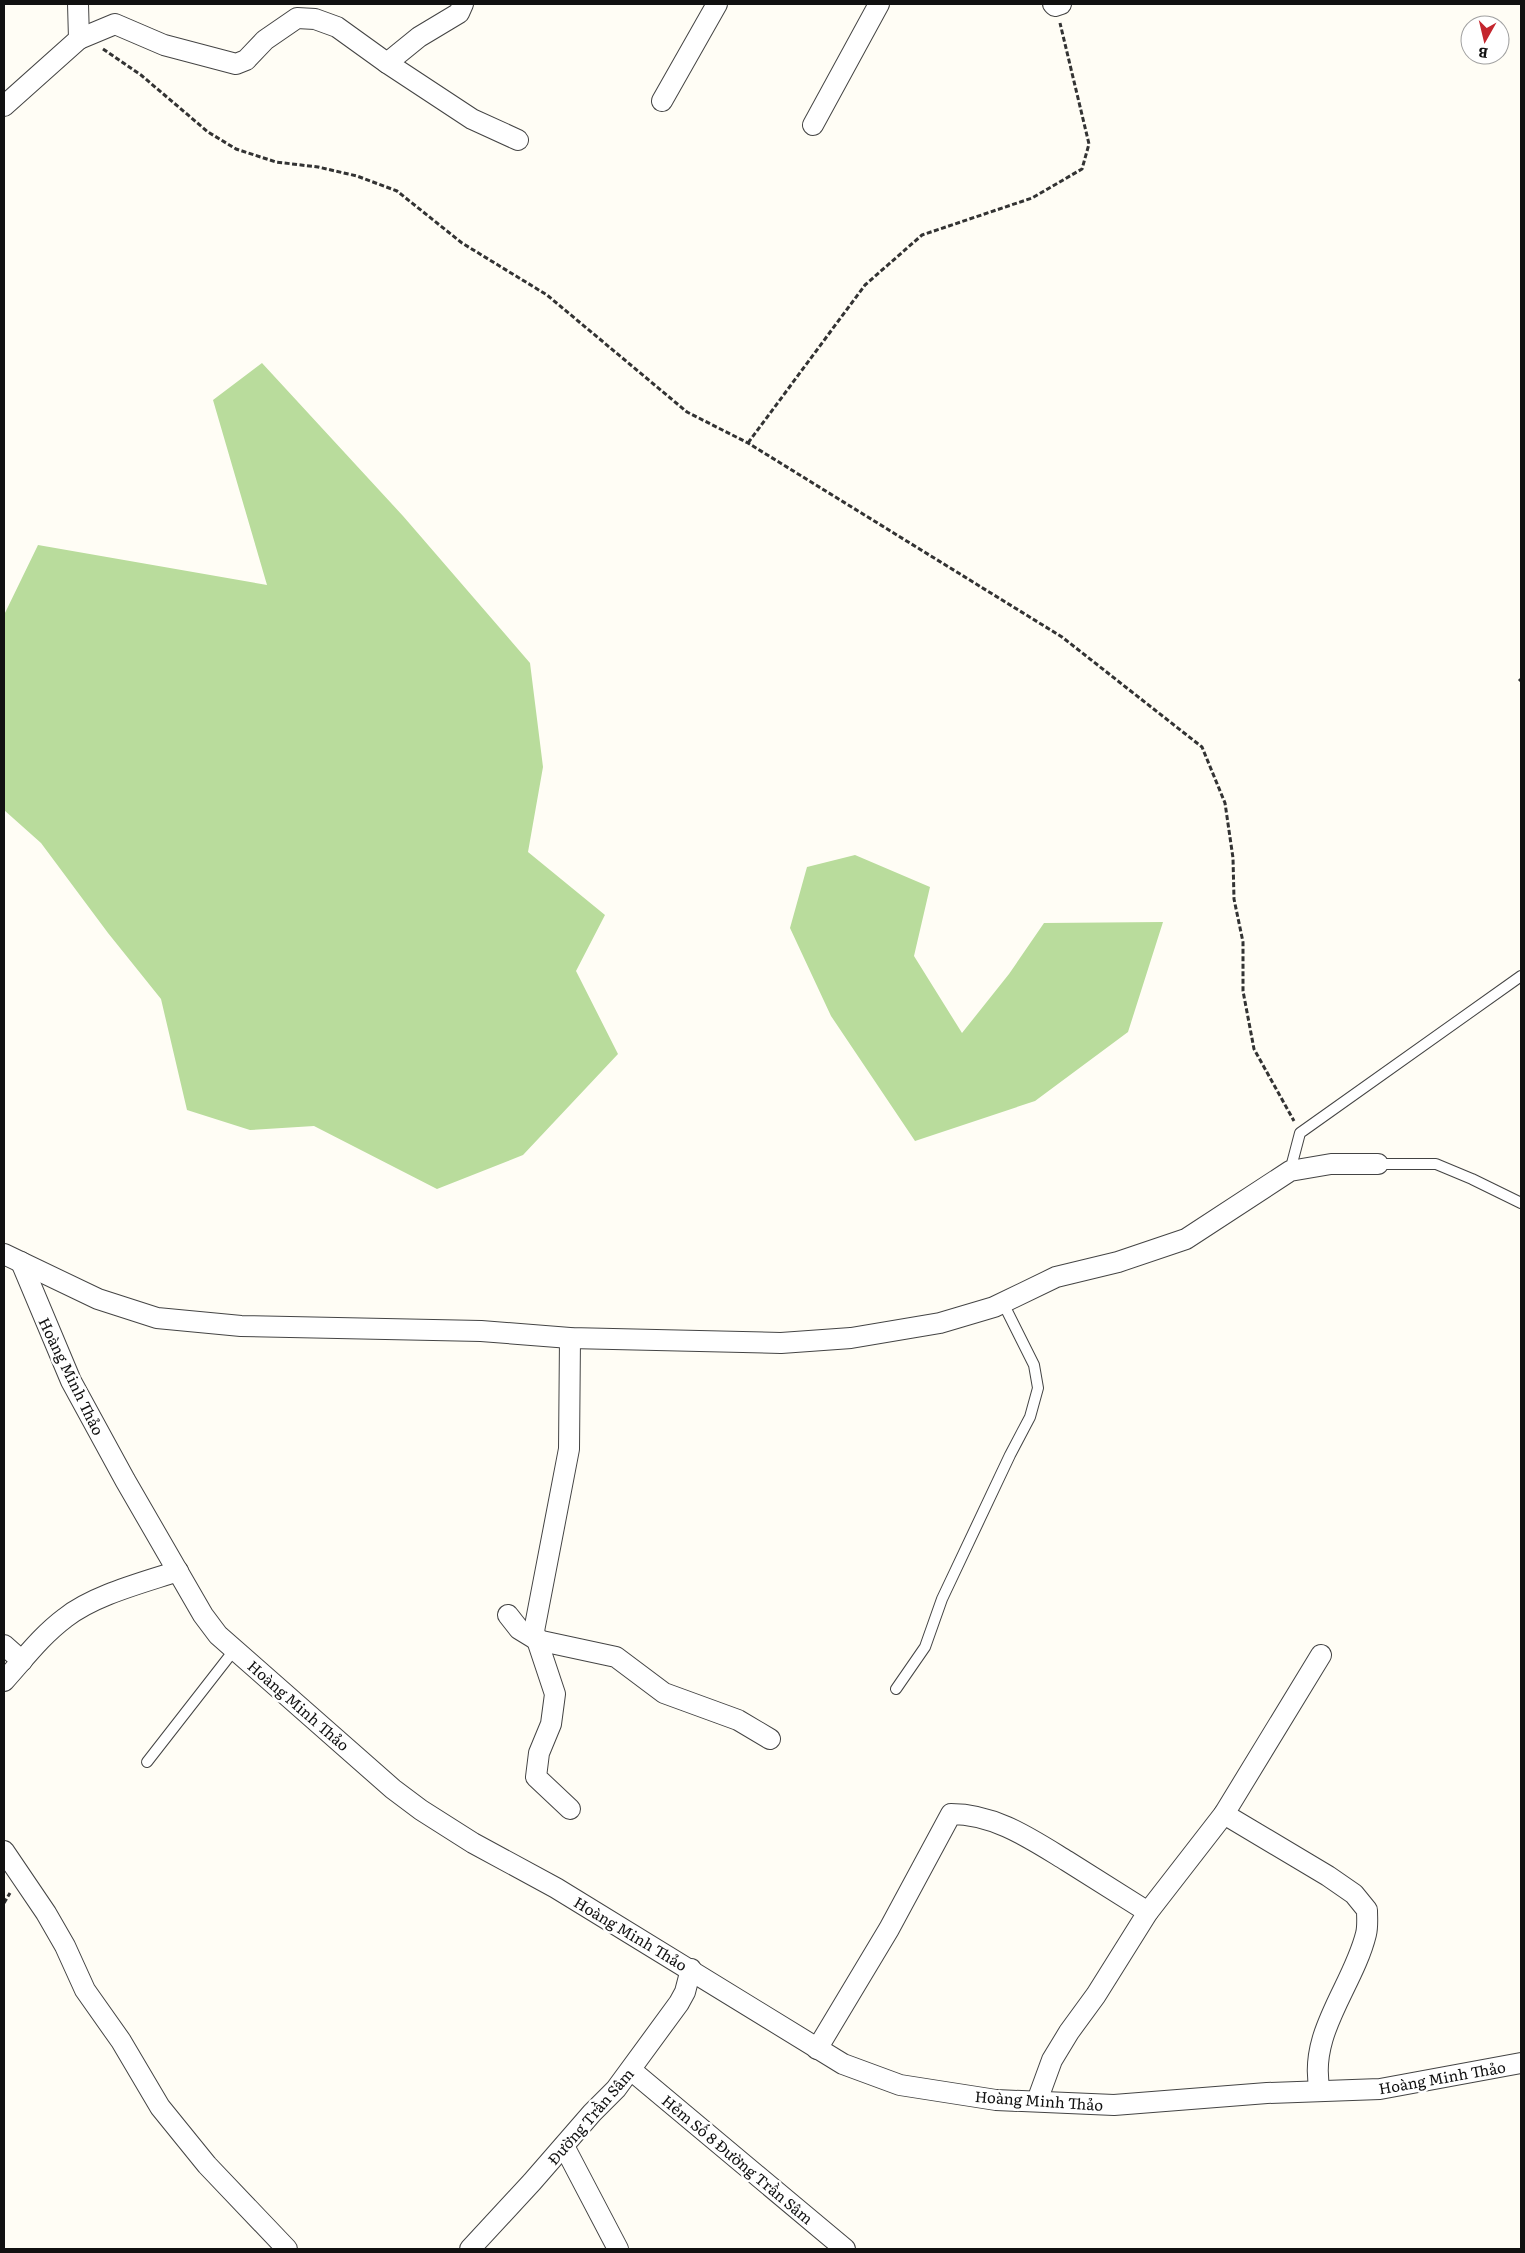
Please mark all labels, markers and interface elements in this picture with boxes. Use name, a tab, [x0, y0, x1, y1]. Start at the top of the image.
north arrow	[1460, 15, 1510, 65]
text: B	[1477, 43, 1489, 64]
street label: Hoàng Minh Thảo	[33, 1313, 111, 1439]
street label: Hoàng Minh Thảo	[243, 1654, 355, 1756]
street label: Hoàng Minh Thảo	[570, 1890, 692, 1976]
street label: Hoàng Minh Thảo	[1377, 2054, 1507, 2099]
street label: Đường Trần Sâm	[541, 2062, 639, 2169]
street label: Hoàng Minh Thảo	[974, 2084, 1104, 2116]
street label: Hẻm Số 8 Đường Trần Sâm	[657, 2089, 819, 2230]

